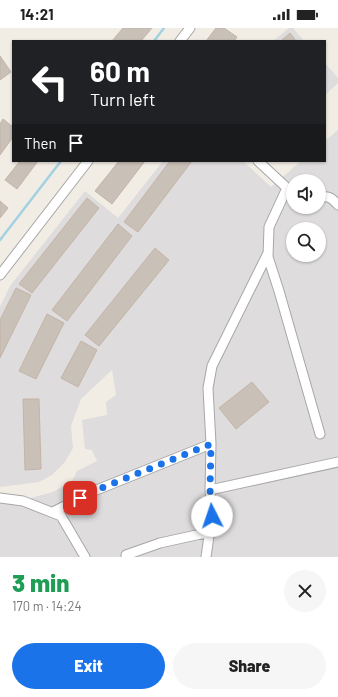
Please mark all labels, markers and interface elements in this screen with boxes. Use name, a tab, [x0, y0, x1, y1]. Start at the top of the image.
text: 14:21	[20, 5, 53, 23]
text: 60 m	[90, 54, 150, 88]
icon: left	[24, 56, 76, 108]
text: Turn left	[90, 88, 156, 110]
icon: arrive	[65, 132, 87, 154]
text: Then	[24, 134, 57, 152]
map controls	[286, 174, 326, 262]
button: sound	[286, 174, 326, 214]
button: search	[286, 222, 326, 262]
pin	[63, 481, 97, 515]
icon: arrive	[69, 487, 91, 509]
position arrow	[191, 495, 233, 537]
text: 3 min	[12, 568, 69, 597]
button: close	[284, 570, 326, 612]
text: 170 m · 14:24	[12, 598, 82, 614]
button: Exit	[12, 643, 165, 689]
button: Share	[173, 643, 326, 689]

